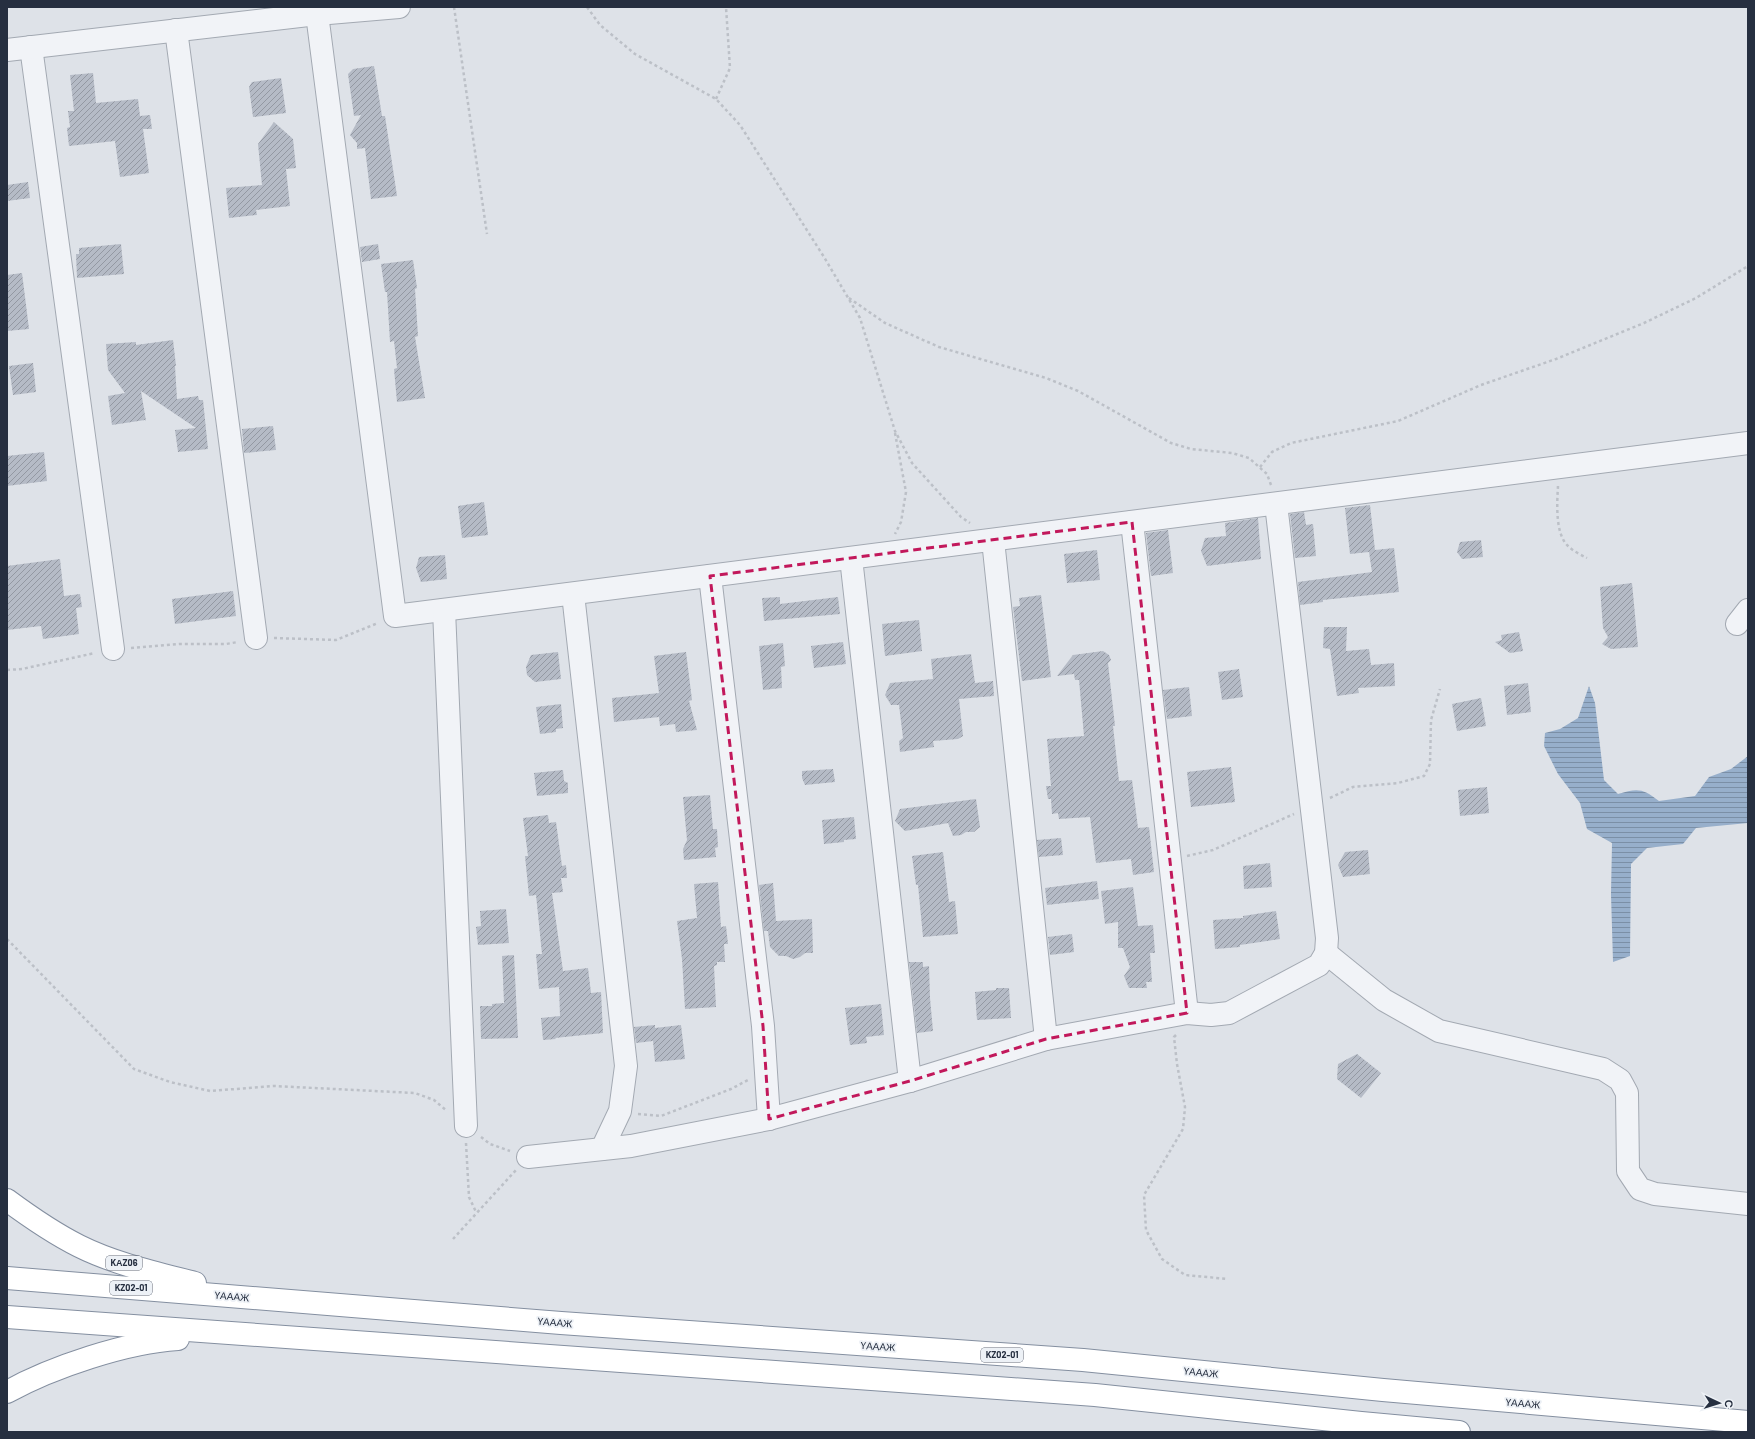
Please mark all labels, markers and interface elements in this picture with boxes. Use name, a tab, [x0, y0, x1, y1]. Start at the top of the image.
road number: KАZ06	[106, 1256, 142, 1270]
road number: KZ02-01	[110, 1281, 152, 1295]
street label: ҮАААЖ	[214, 1289, 251, 1304]
street label: ҮАААЖ	[537, 1315, 574, 1330]
street label: ҮАААЖ	[860, 1339, 897, 1353]
road number: KZ02-01	[981, 1348, 1023, 1362]
street label: ҮАААЖ	[1183, 1364, 1220, 1380]
north arrow	[1699, 1383, 1739, 1423]
street label: ҮАААЖ	[1505, 1396, 1542, 1411]
text: С	[1723, 1399, 1736, 1408]

